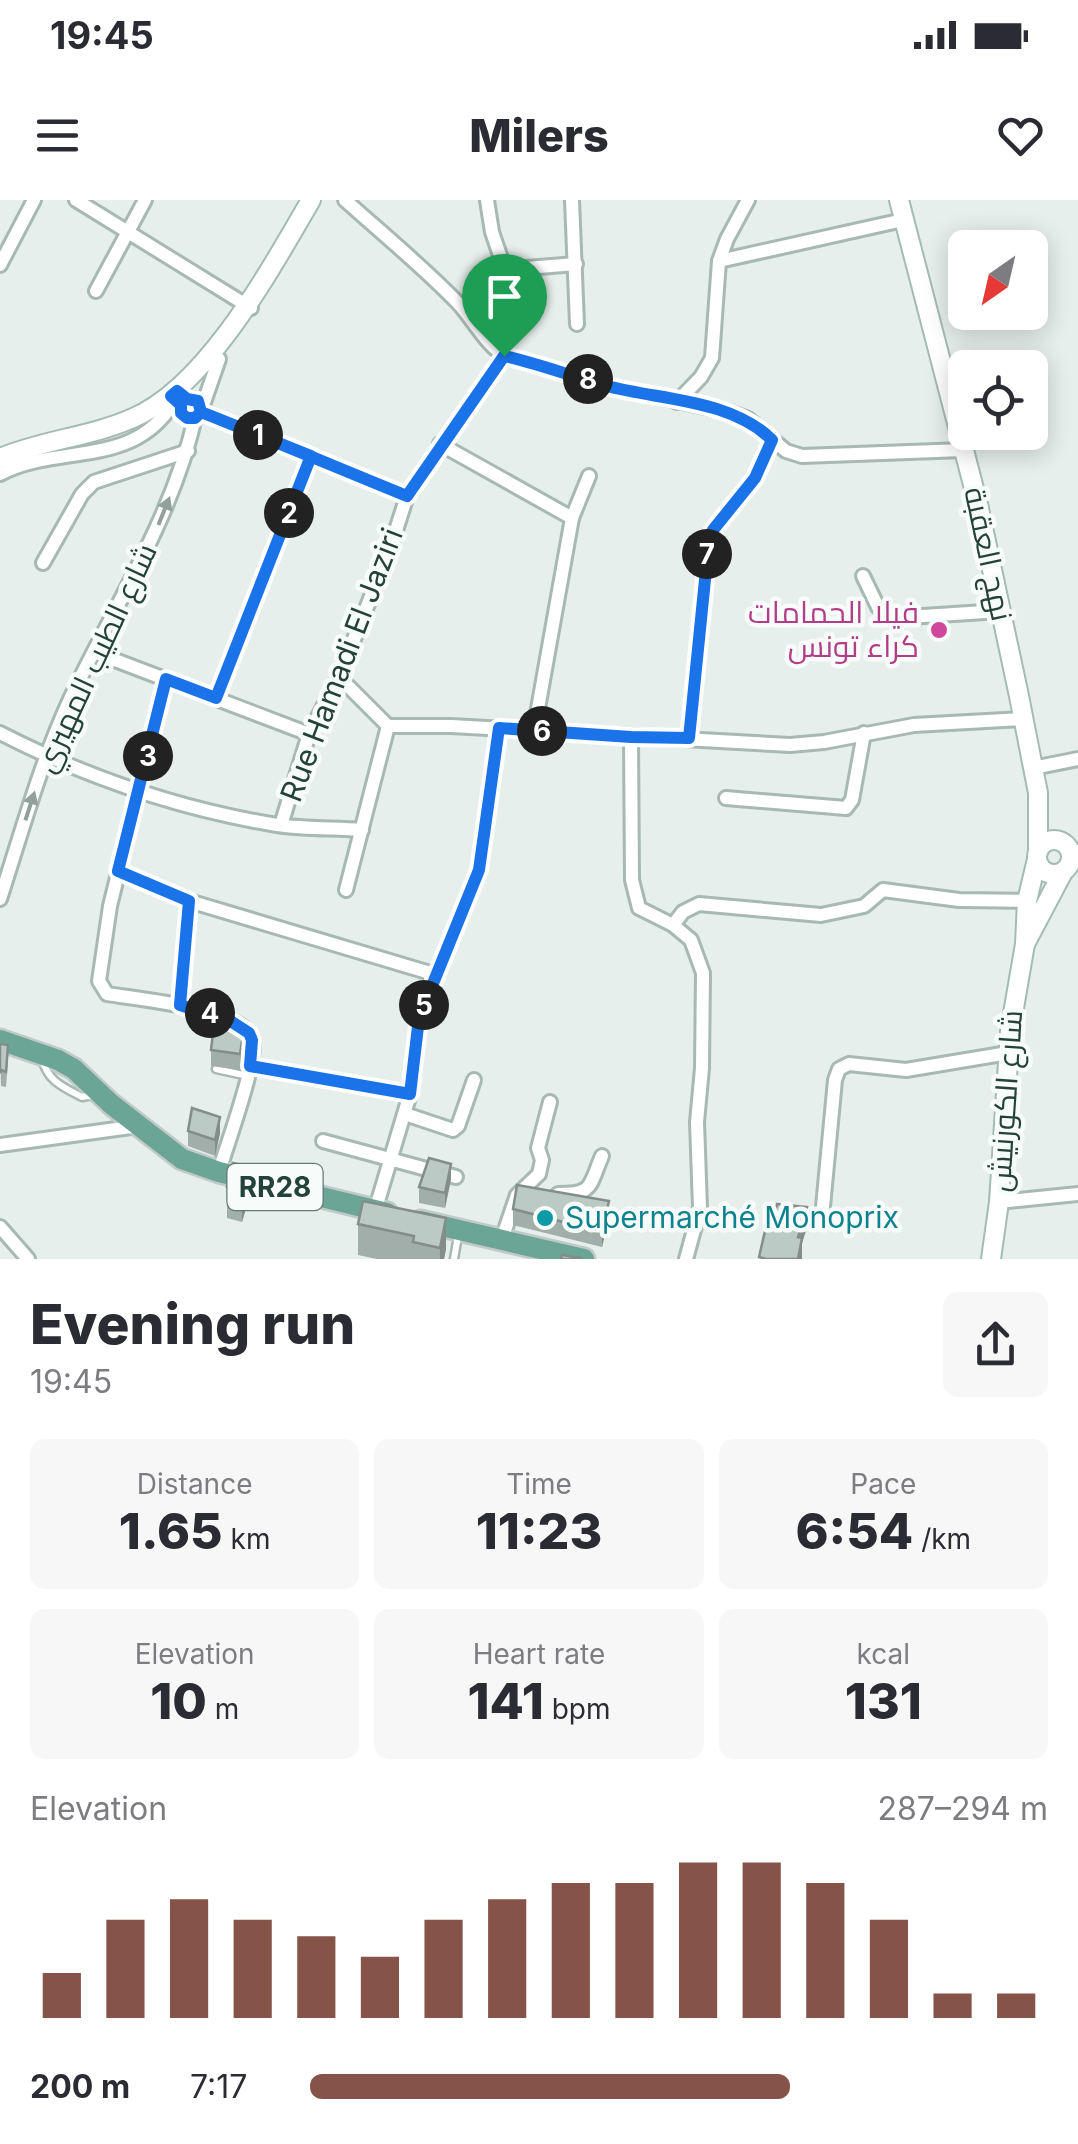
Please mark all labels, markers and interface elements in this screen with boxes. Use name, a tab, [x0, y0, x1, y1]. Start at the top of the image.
text: 19:45	[50, 12, 154, 58]
icon: menu	[30, 108, 85, 163]
text: Milers	[469, 108, 609, 163]
icon: heart	[993, 108, 1048, 163]
north arrow	[948, 230, 1048, 330]
map controls	[948, 230, 1048, 450]
pin	[462, 254, 547, 357]
icon: arrive	[477, 269, 532, 324]
button: locate	[948, 350, 1048, 450]
pin: 8	[563, 354, 613, 404]
text: 8	[579, 362, 597, 396]
pin: 1	[233, 410, 283, 460]
text: 1	[252, 418, 264, 452]
street label: نهج العقبة	[954, 484, 1021, 625]
pin: 2	[264, 488, 314, 538]
one-way arrow	[157, 495, 172, 525]
text: 2	[280, 496, 298, 530]
street label: Rue Hamadi El Jaziri	[272, 523, 410, 806]
pin: 7	[682, 529, 732, 579]
text: 7	[699, 537, 715, 571]
street label: شارع الطيب المهيري	[26, 538, 169, 780]
place label: فيلا الحمامات كراء تونس	[748, 594, 919, 665]
marker: فيلا الحمامات كراء تونس	[928, 619, 950, 641]
pin: 6	[517, 706, 567, 756]
text: 6	[533, 714, 551, 748]
pin: 3	[123, 731, 173, 781]
text: 3	[139, 739, 157, 773]
one-way arrow	[24, 791, 39, 821]
pin: 5	[399, 980, 449, 1030]
pin: 4	[185, 988, 235, 1038]
text: 5	[415, 988, 433, 1022]
text: 4	[201, 996, 219, 1030]
street label: شارع الكورنيش	[981, 1009, 1032, 1193]
road number: RR28	[228, 1164, 322, 1210]
place label: Supermarché Monoprix	[565, 1199, 899, 1235]
marker: Supermarché Monoprix	[534, 1207, 556, 1229]
text: Evening run	[30, 1291, 355, 1357]
button: share	[943, 1292, 1048, 1397]
text: 19:45	[30, 1362, 112, 1401]
text: Distance	[137, 1467, 252, 1501]
text: Time	[506, 1467, 572, 1501]
text: Pace	[850, 1467, 916, 1501]
text: 1.65	[119, 1501, 223, 1561]
text: 11:23	[476, 1501, 602, 1561]
text: 6:54	[796, 1501, 913, 1561]
text: km	[223, 1522, 270, 1556]
text: /km	[913, 1522, 971, 1556]
text: Elevation	[135, 1637, 255, 1671]
text: Heart rate	[473, 1637, 605, 1671]
text: kcal	[857, 1637, 910, 1671]
text: 10	[150, 1671, 207, 1731]
text: 141	[467, 1671, 544, 1731]
text: 131	[845, 1671, 922, 1731]
text: m	[207, 1692, 239, 1726]
text: bpm	[544, 1692, 610, 1726]
text: Elevation	[30, 1789, 167, 1828]
text: 287–294 m	[878, 1789, 1048, 1828]
text: 200 m	[30, 2067, 130, 2106]
text: 7:17	[190, 2067, 247, 2106]

